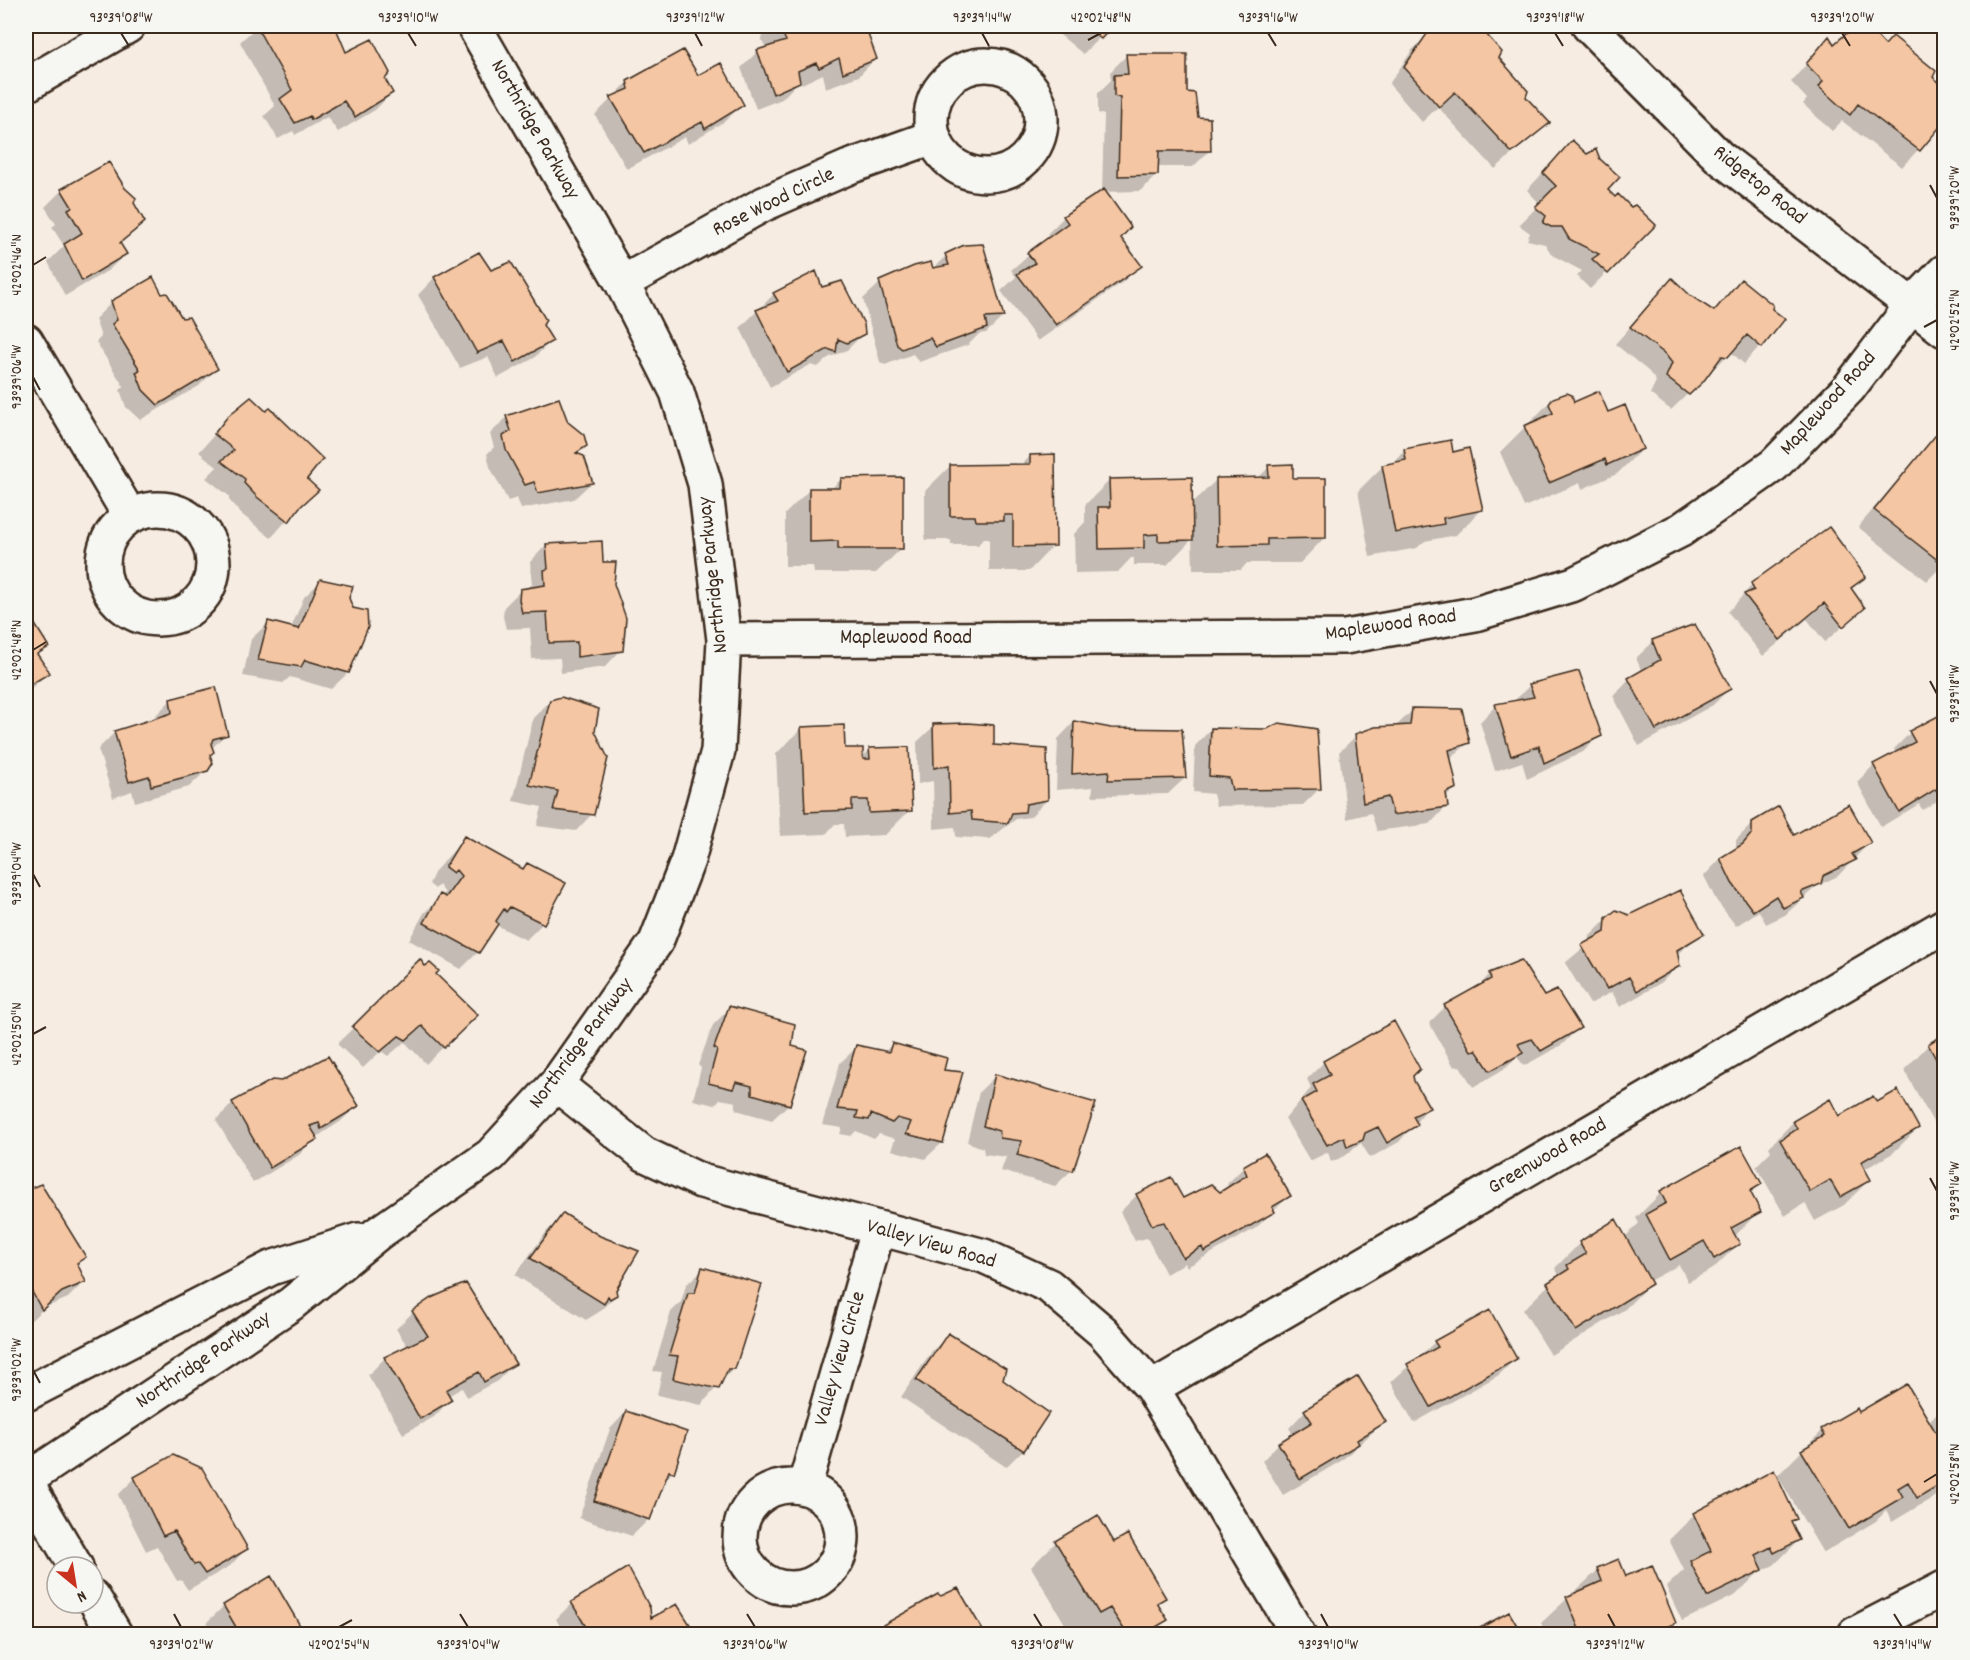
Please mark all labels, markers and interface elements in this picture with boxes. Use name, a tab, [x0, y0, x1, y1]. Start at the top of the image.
text: 93°39'08"W	[90, 8, 153, 30]
text: 93°39'10"W	[378, 8, 439, 30]
text: 93°39'12"W	[666, 8, 725, 30]
text: 93°39'14"W	[953, 8, 1012, 30]
text: 42°02'48"N	[1071, 8, 1131, 30]
text: 93°39'16"W	[1238, 8, 1298, 30]
text: 93°39'18"W	[1526, 8, 1584, 30]
text: 93°39'20"W	[1810, 8, 1874, 30]
street label: Northridge Parkway	[482, 54, 587, 206]
street label: Ridgetop Road	[1706, 139, 1812, 233]
street label: Rose Wood Circle	[708, 160, 840, 246]
text: 93°39'20"W	[1945, 166, 1967, 230]
text: 42°02'46"N	[7, 234, 29, 296]
text: 42°02'52"N	[1945, 289, 1967, 351]
text: 93°39'06"W	[7, 344, 29, 409]
street label: Maplewood Road	[1774, 345, 1884, 463]
street label: Northridge Parkway	[691, 495, 737, 655]
street label: Maplewood Road	[1323, 602, 1459, 650]
text: 42°02'48"N	[7, 620, 29, 680]
street label: Maplewood Road	[840, 624, 972, 654]
text: 93°39'18"W	[1945, 665, 1967, 723]
text: 93°39'04"W	[7, 842, 29, 906]
street label: Northridge Parkway	[523, 972, 642, 1116]
text: 42°02'50"N	[7, 1002, 29, 1066]
street label: Greenwood Road	[1483, 1111, 1613, 1203]
text: 93°39'16"W	[1945, 1161, 1967, 1221]
street label: Valley View Road	[863, 1212, 999, 1278]
street label: Valley View Circle	[807, 1288, 875, 1430]
street label: Northridge Parkway	[130, 1304, 278, 1417]
text: 93°39'02"W	[7, 1338, 29, 1402]
text: 42°02'58"N	[1945, 1444, 1967, 1505]
north arrow	[45, 1555, 105, 1615]
text: N	[72, 1584, 90, 1608]
text: 93°39'02"W	[149, 1635, 213, 1657]
text: 42°02'54"N	[308, 1635, 370, 1657]
text: 93°39'04"W	[436, 1635, 500, 1657]
text: 93°39'06"W	[723, 1635, 788, 1657]
text: 93°39'08"W	[1011, 1635, 1074, 1657]
text: 93°39'10"W	[1298, 1635, 1359, 1657]
text: 93°39'12"W	[1586, 1635, 1645, 1657]
text: 93°39'14"W	[1873, 1635, 1932, 1657]

